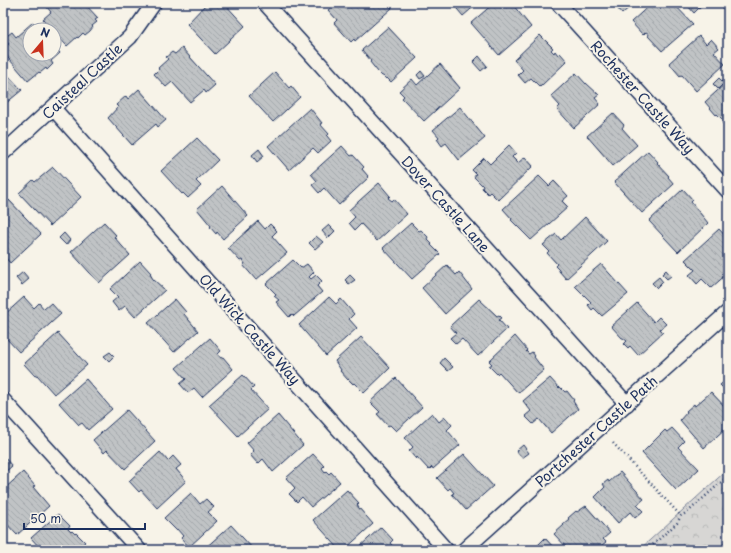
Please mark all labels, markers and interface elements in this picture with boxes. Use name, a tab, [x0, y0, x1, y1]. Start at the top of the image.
north arrow	[22, 22, 62, 62]
text: N	[39, 23, 53, 42]
street label: Rochester Castle Way	[586, 35, 700, 159]
street label: Caisteal Castle	[37, 38, 127, 124]
street label: Dover Castle Lane	[397, 151, 495, 257]
street label: Old Wick Castle Way	[194, 269, 306, 389]
street label: Portchester Castle Path	[530, 370, 662, 492]
scale bar	[24, 505, 145, 531]
text: 50 m	[30, 509, 61, 527]

